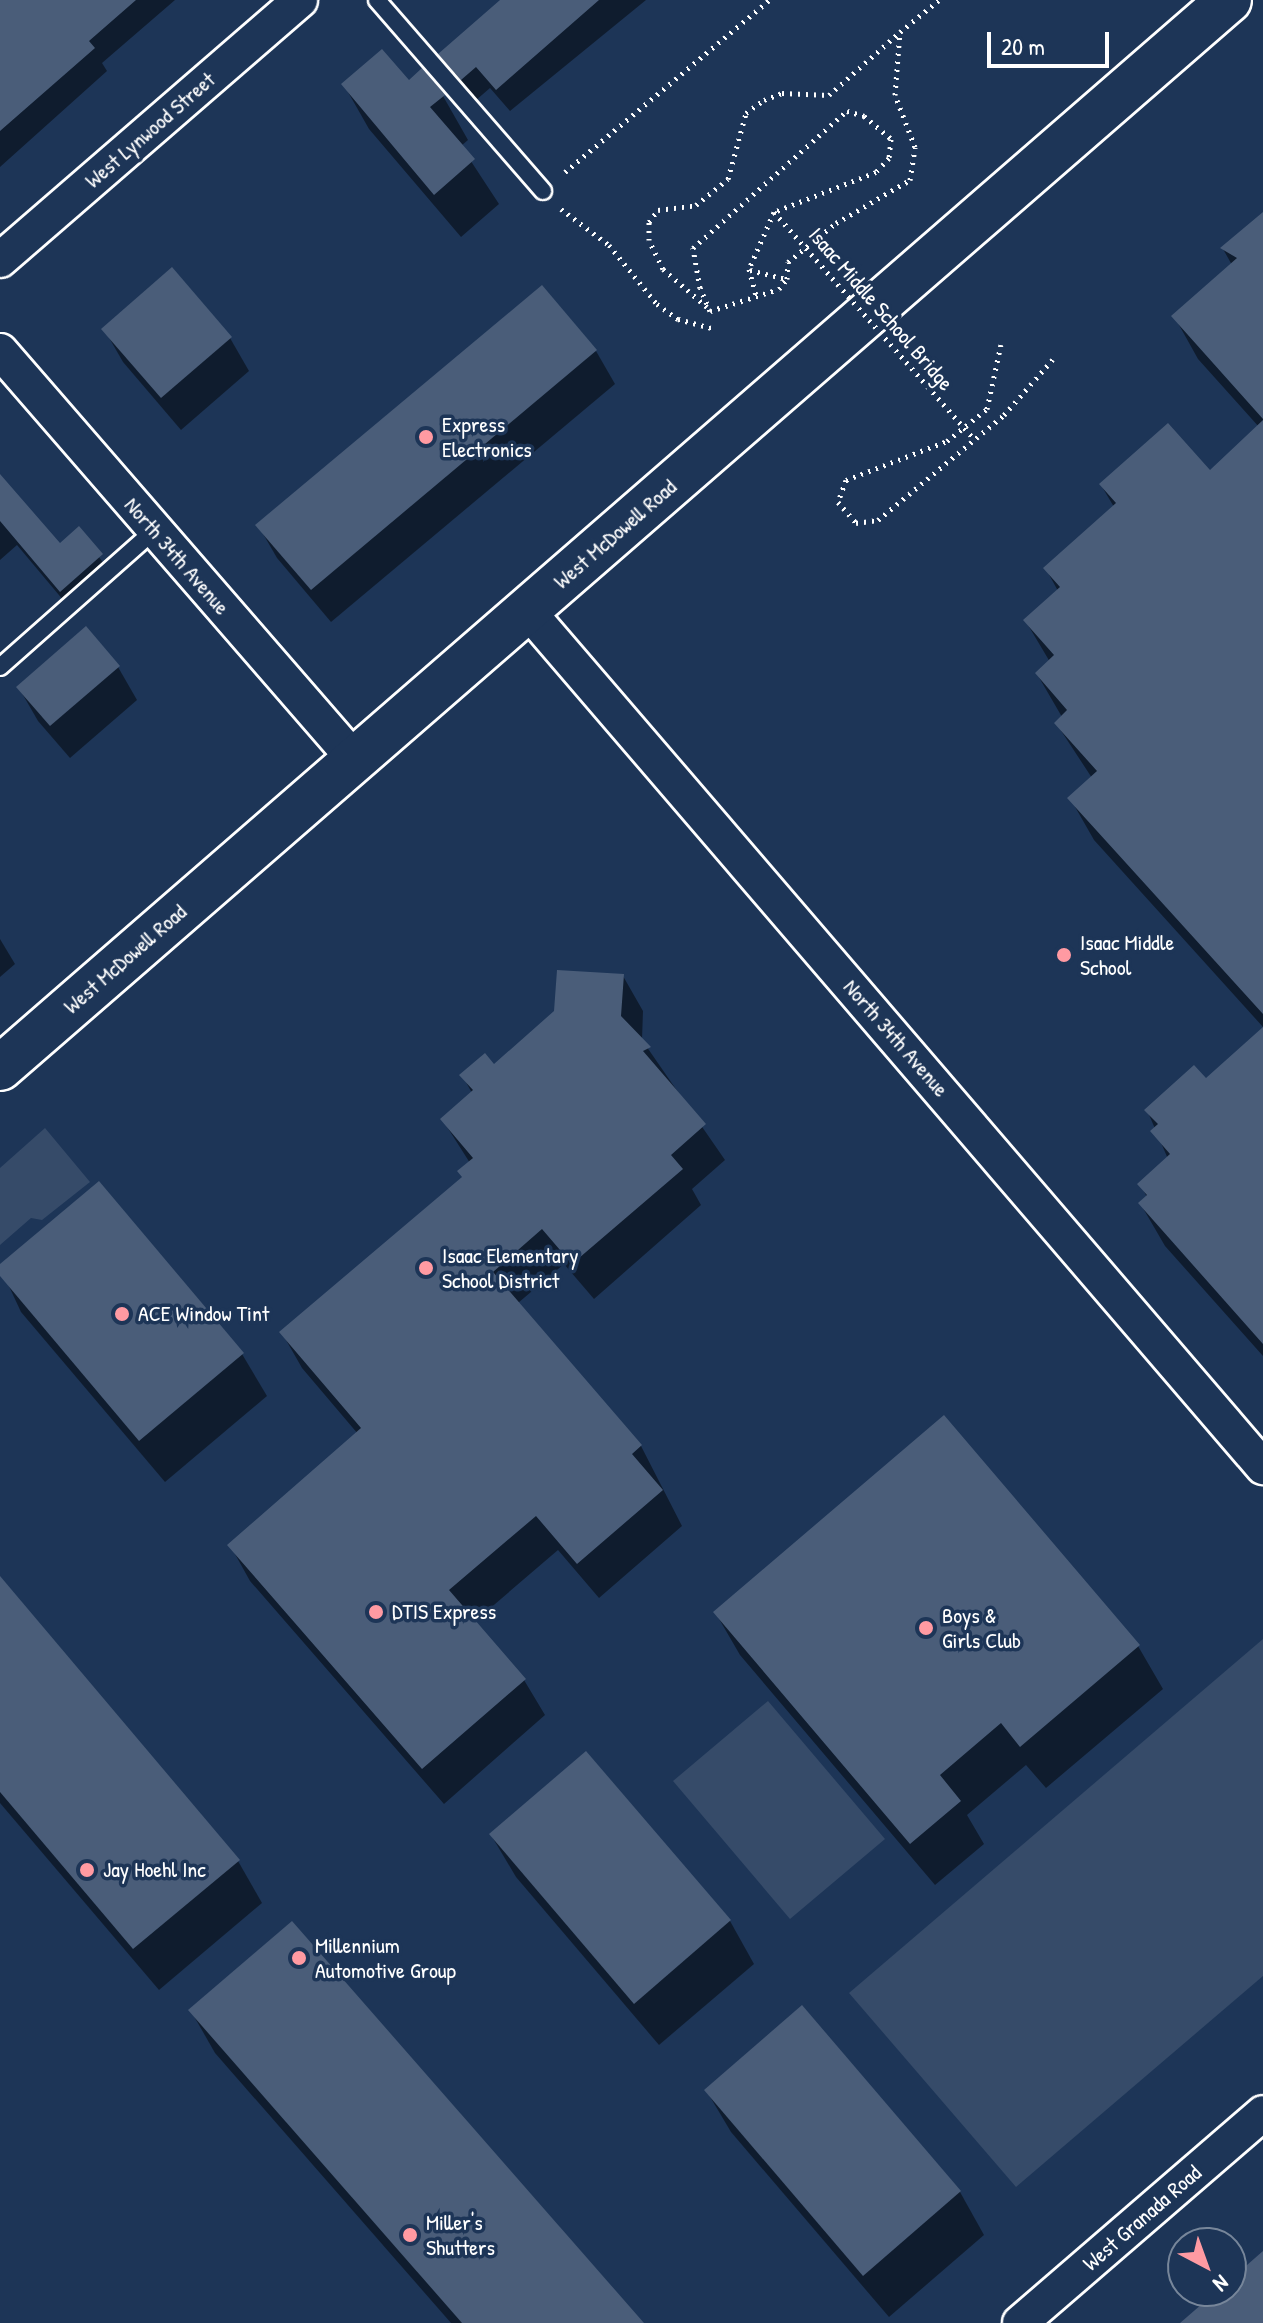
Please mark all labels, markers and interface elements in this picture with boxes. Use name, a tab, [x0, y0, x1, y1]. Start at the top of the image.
scale bar	[991, 16, 1113, 66]
text: 20 m	[1001, 30, 1045, 62]
street label: West Lynwood Street	[80, 66, 220, 194]
street label: Isaac Middle School Bridge	[803, 222, 959, 396]
place label: Express Electronics	[442, 411, 532, 462]
marker: Express Electronics	[417, 428, 435, 446]
street label: West McDowell Road	[548, 474, 682, 594]
street label: North 34th Avenue	[119, 492, 235, 620]
street label: West McDowell Road	[58, 899, 192, 1019]
place label: Isaac Middle School	[1080, 929, 1174, 980]
marker: Isaac Middle School	[1055, 946, 1073, 964]
street label: North 34th Avenue	[838, 974, 954, 1102]
place label: Isaac Elementary School District	[442, 1242, 578, 1294]
marker: Isaac Elementary School District	[417, 1259, 435, 1277]
place label: ACE Window Tint	[138, 1301, 269, 1327]
marker: ACE Window Tint	[113, 1305, 131, 1323]
place label: DTIS Express	[392, 1599, 496, 1625]
place label: Boys & Girls Club	[942, 1602, 1021, 1654]
marker: DTIS Express	[367, 1603, 385, 1621]
marker: Boys & Girls Club	[917, 1619, 935, 1637]
place label: Jay Hoehl Inc	[103, 1857, 206, 1883]
marker: Jay Hoehl Inc	[78, 1861, 96, 1879]
place label: Millennium Automotive Group	[315, 1932, 456, 1984]
marker: Millennium Automotive Group	[290, 1949, 308, 1967]
street label: West Granada Road	[1078, 2160, 1206, 2276]
place label: Miller's Shutters	[426, 2209, 495, 2260]
marker: Miller's Shutters	[401, 2226, 419, 2244]
north arrow	[1167, 2227, 1247, 2307]
text: N	[1207, 2268, 1236, 2299]

